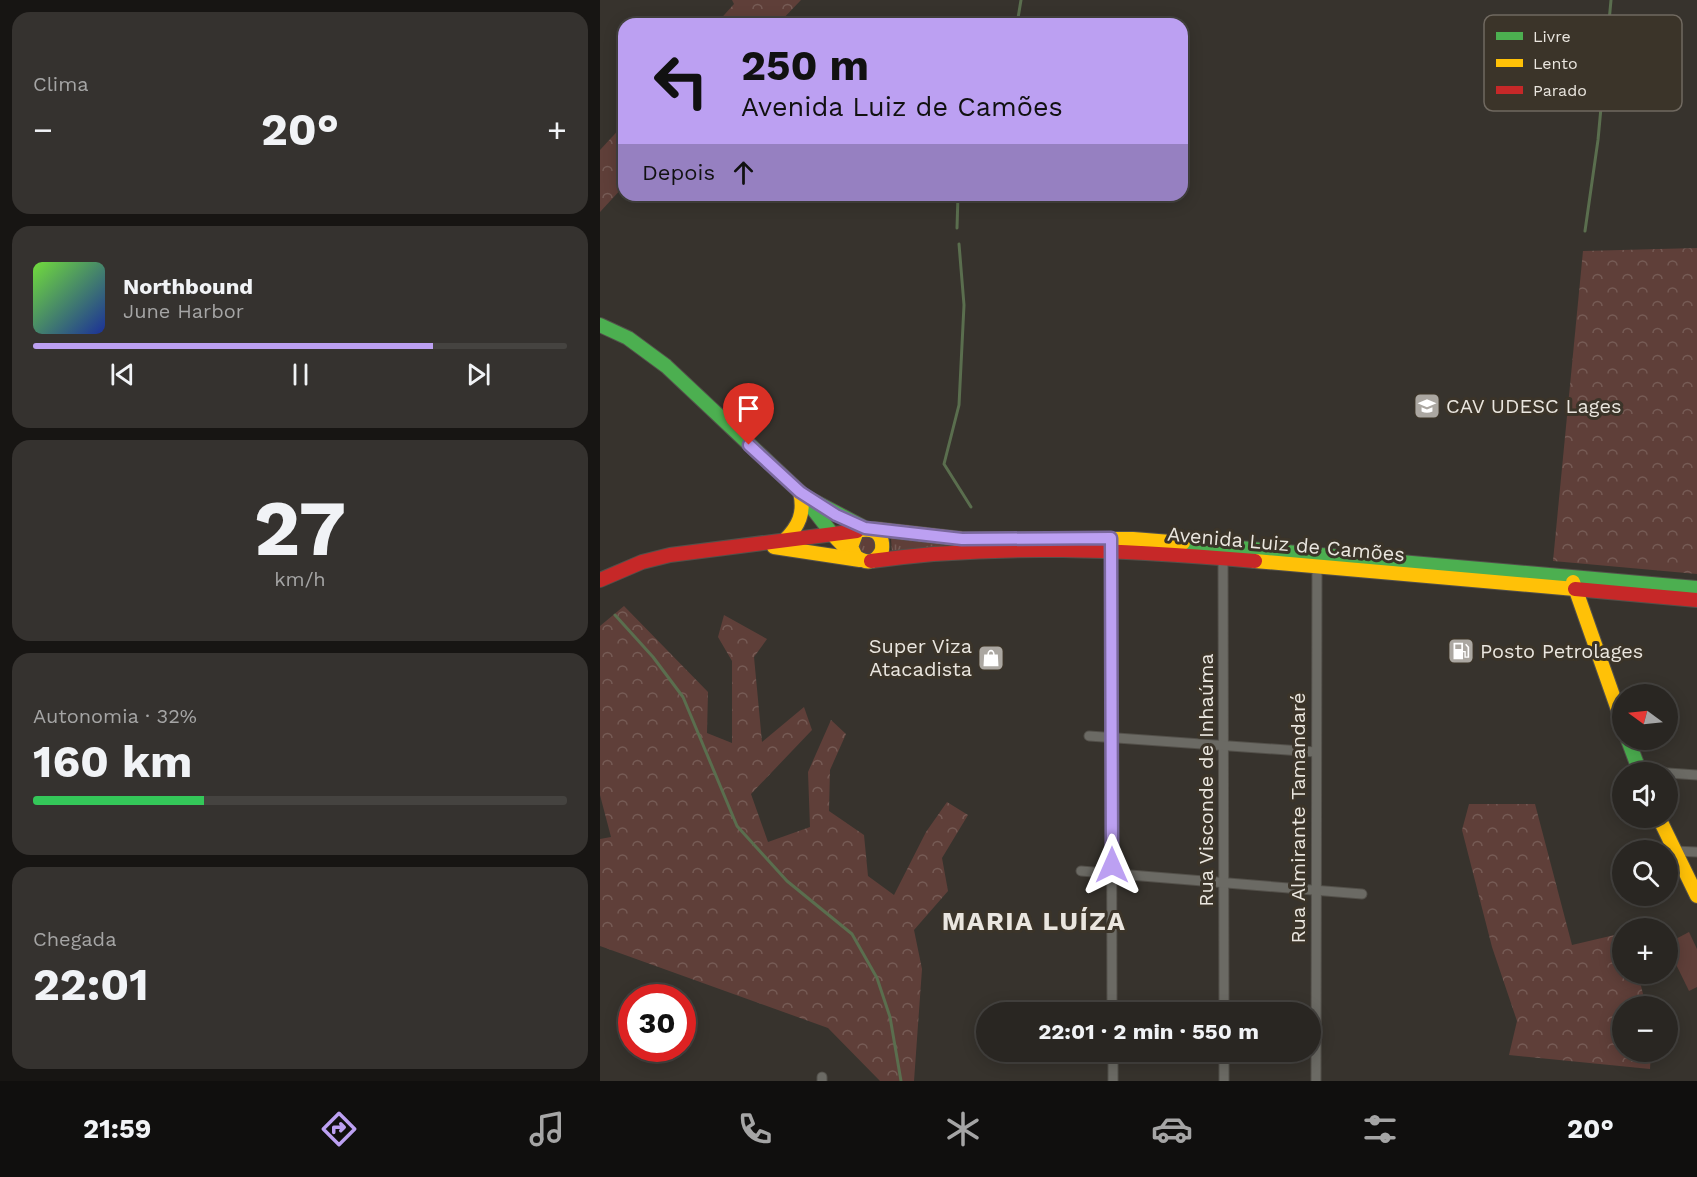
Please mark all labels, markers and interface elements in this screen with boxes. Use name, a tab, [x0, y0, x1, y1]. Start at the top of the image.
legend	[1484, 15, 1682, 111]
text: Livre	[1533, 27, 1571, 46]
text: 250 m	[741, 41, 869, 90]
icon: left	[642, 42, 720, 120]
text: Lento	[1533, 54, 1578, 73]
text: Clima	[33, 72, 89, 96]
text: Parado	[1533, 81, 1587, 100]
text: Avenida Luiz de Camões	[741, 91, 1063, 123]
text: 20°	[261, 103, 339, 156]
text: −	[33, 110, 53, 149]
text: +	[547, 110, 567, 149]
icon: ahead	[727, 156, 760, 189]
text: Depois	[642, 160, 715, 185]
text: Northbound	[123, 274, 253, 299]
text: June Harbor	[123, 299, 244, 323]
icon: previous	[106, 358, 139, 391]
icon: pause	[284, 358, 317, 391]
icon: next	[462, 358, 495, 391]
pin	[723, 383, 774, 445]
school or university icon: CAV UDESC Lages	[1412, 391, 1442, 421]
icon: arrive	[732, 392, 765, 425]
place label: CAV UDESC Lages	[1446, 394, 1622, 418]
text: 27	[254, 482, 346, 574]
street label: Avenida Luiz de Camões	[1166, 522, 1406, 566]
text: km/h	[274, 567, 326, 591]
place label: Super Viza Atacadista	[869, 634, 972, 681]
fuel station icon: Posto Petrolages	[1446, 636, 1476, 666]
place label: Posto Petrolages	[1480, 639, 1643, 663]
shop icon: Super Viza Atacadista	[976, 643, 1006, 673]
street label: Rua Visconde de Inhaúma	[1194, 653, 1218, 907]
north arrow	[1612, 684, 1678, 750]
map controls	[1612, 684, 1678, 1062]
street label: Rua Almirante Tamandaré	[1286, 692, 1310, 944]
text: Autonomia · 32%	[33, 704, 197, 728]
text: 160 km	[33, 735, 192, 788]
button: sound	[1612, 762, 1678, 828]
position arrow	[1080, 833, 1144, 897]
button: search	[1612, 840, 1678, 906]
district label: MARIA LUÍZA	[942, 906, 1126, 936]
button: +	[1612, 918, 1678, 984]
text: Chegada	[33, 927, 116, 951]
text: 22:01	[33, 958, 149, 1011]
speed limit sign: 30	[618, 984, 696, 1062]
button: −	[1612, 996, 1678, 1062]
text: 22:01 · 2 min · 550 m	[1038, 1019, 1259, 1044]
icon: directions	[318, 1108, 360, 1150]
icon: music	[526, 1108, 568, 1150]
icon: phone	[734, 1108, 776, 1150]
icon: climate	[942, 1108, 984, 1150]
icon: car	[1151, 1108, 1193, 1150]
icon: filters	[1359, 1108, 1401, 1150]
text: 21:59	[83, 1113, 151, 1145]
text: 20°	[1567, 1113, 1614, 1145]

